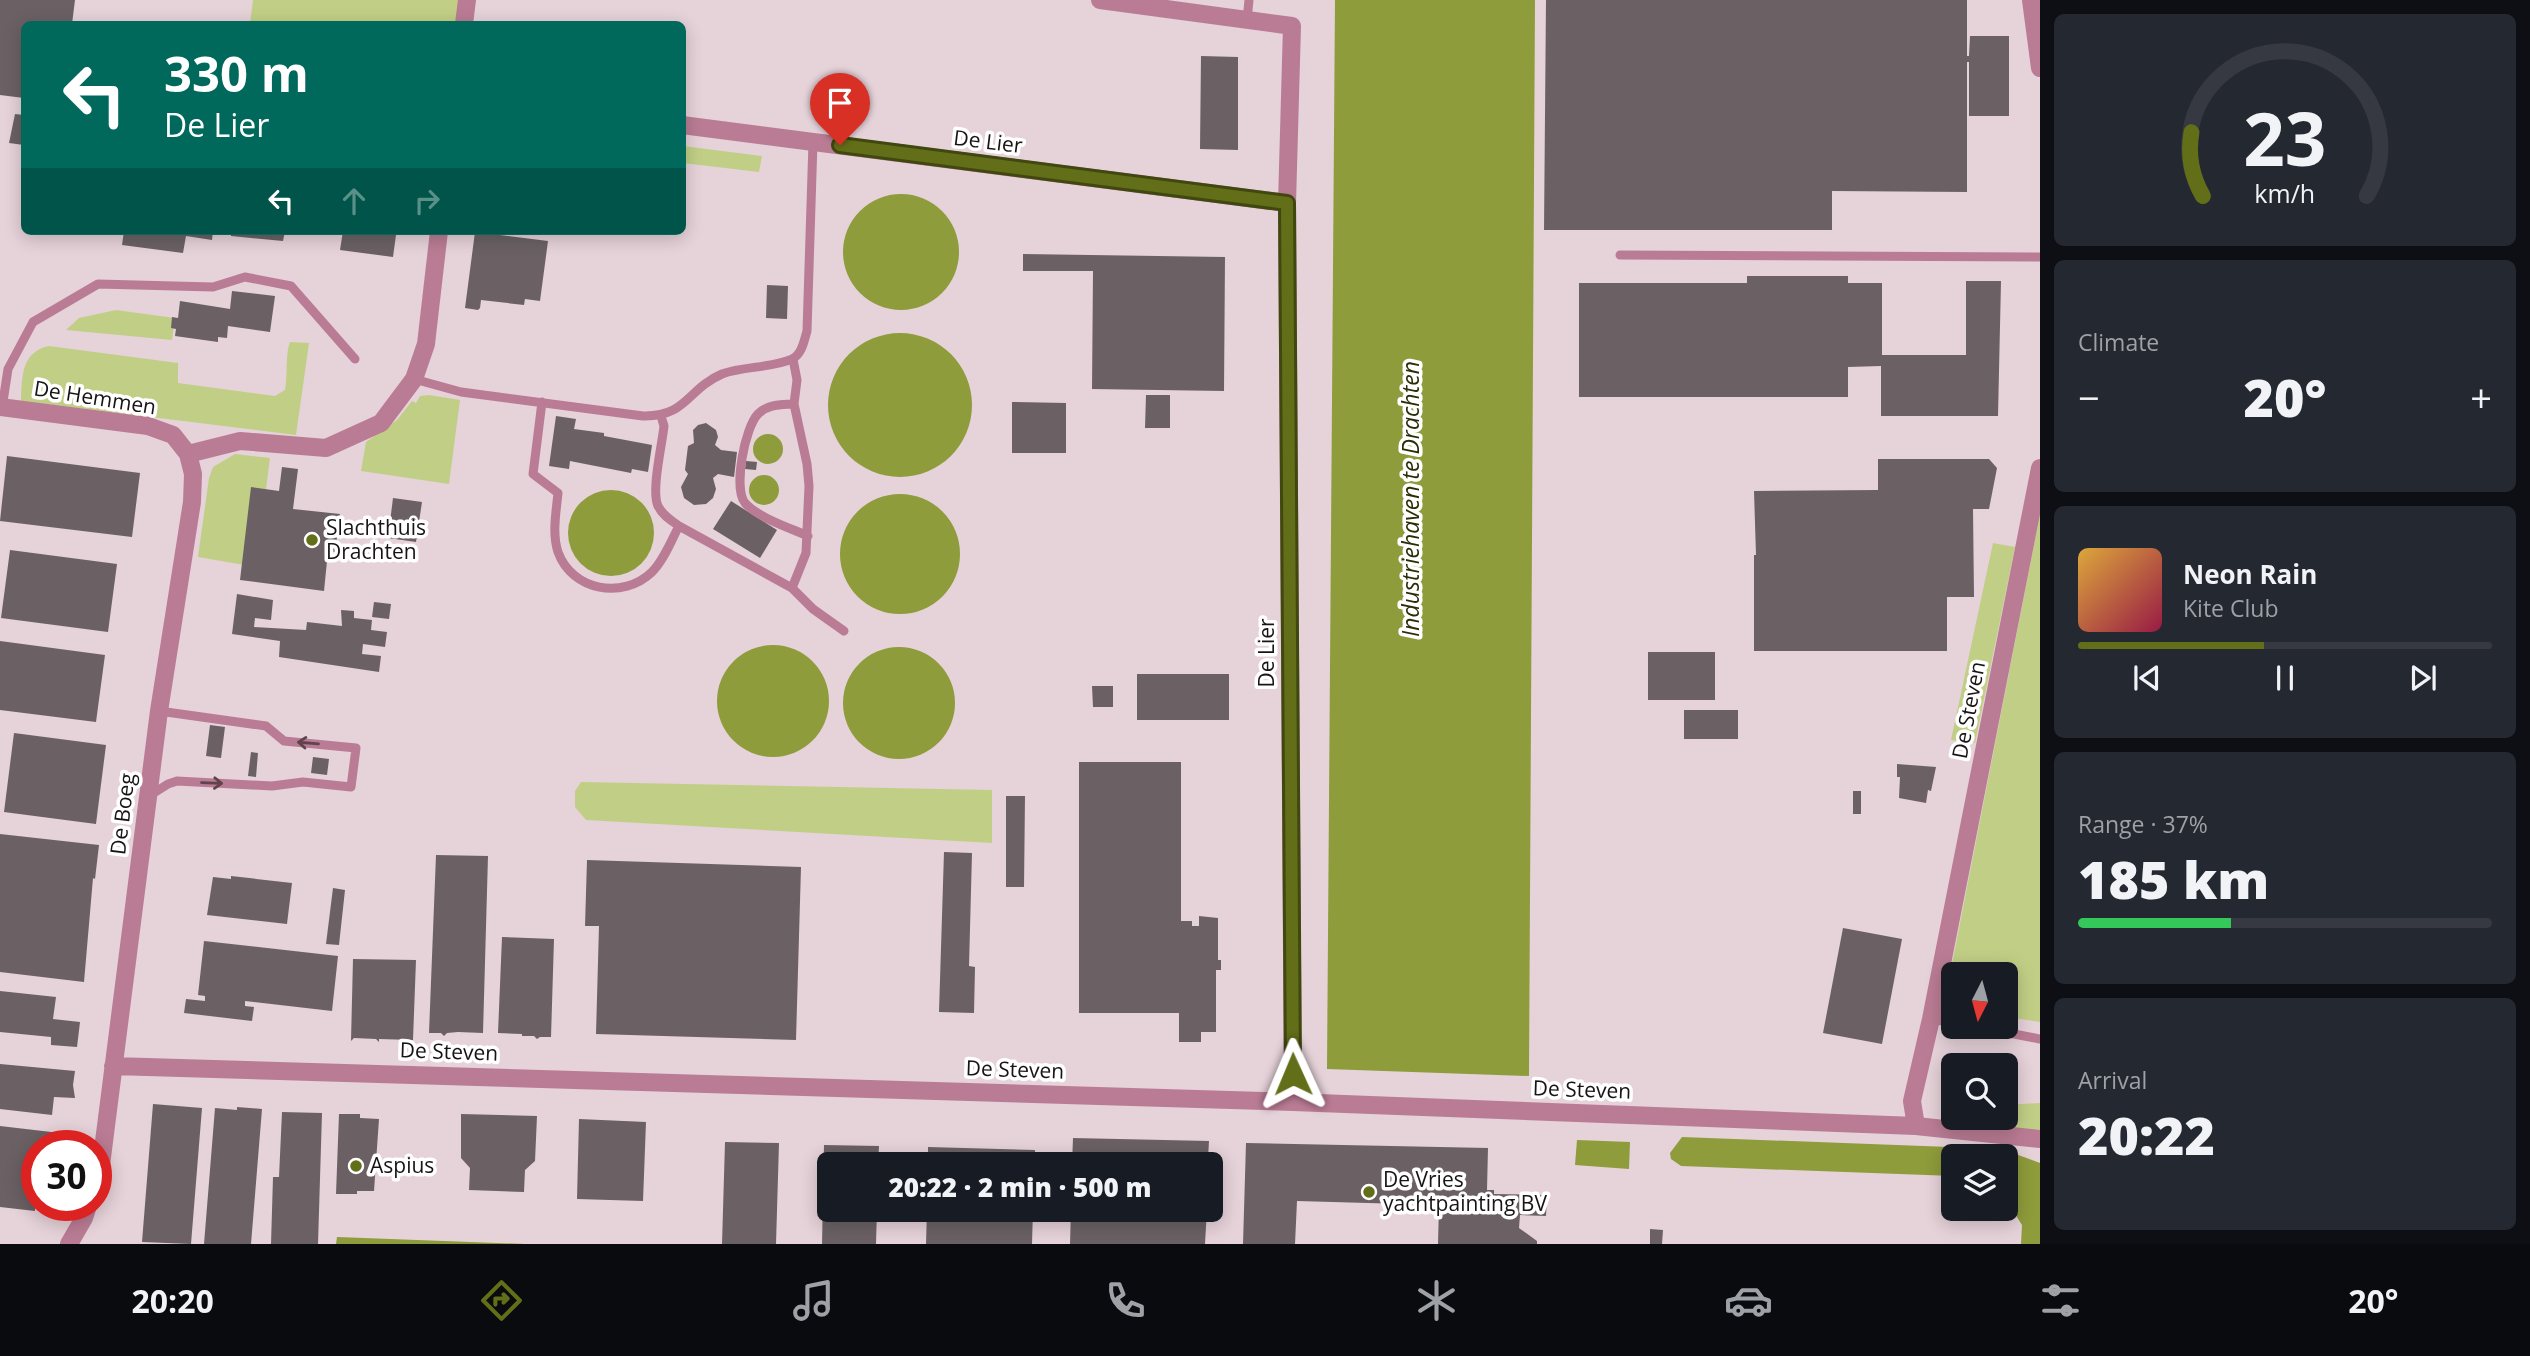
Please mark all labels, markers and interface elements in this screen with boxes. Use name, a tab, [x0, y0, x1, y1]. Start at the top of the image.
text: 330 m	[164, 40, 309, 106]
icon: left	[49, 49, 140, 140]
pin	[810, 73, 870, 145]
icon: arrive	[821, 84, 859, 122]
text: 23	[2243, 88, 2327, 187]
text: De Lier	[164, 103, 269, 146]
street label: De Lier	[952, 123, 1025, 159]
text: km/h	[2255, 176, 2315, 210]
icon: left	[262, 182, 300, 220]
icon: ahead	[335, 182, 373, 220]
icon: right	[408, 182, 446, 220]
text: Climate	[2078, 326, 2159, 358]
water label: Industriehaven te Drachten	[1394, 361, 1426, 637]
text: 20°	[2244, 361, 2326, 432]
text: −	[2078, 371, 2100, 423]
text: +	[2470, 371, 2492, 423]
street label: De Hemmen	[32, 374, 158, 420]
place label: Slachthuis Drachten	[326, 513, 426, 565]
marker: Slachthuis Drachten	[304, 532, 320, 548]
text: Neon Rain	[2183, 556, 2317, 592]
text: Kite Club	[2183, 592, 2278, 624]
street label: De Lier	[1252, 618, 1280, 688]
street label: De Steven	[1945, 659, 1991, 761]
icon: previous	[2128, 659, 2166, 697]
icon: pause	[2266, 659, 2304, 697]
icon: next	[2404, 659, 2442, 697]
one-way arrow	[298, 737, 320, 750]
street label: De Boeg	[103, 772, 141, 856]
one-way arrow	[200, 777, 223, 790]
text: Range · 37%	[2078, 808, 2208, 840]
text: 185 km	[2078, 843, 2269, 914]
north arrow	[1941, 962, 2018, 1040]
map controls	[1941, 962, 2018, 1221]
street label: De Steven	[399, 1035, 499, 1067]
position arrow	[1256, 1037, 1330, 1111]
street label: De Steven	[965, 1053, 1065, 1085]
button: search	[1941, 1053, 2018, 1130]
text: Arrival	[2078, 1064, 2147, 1096]
street label: De Steven	[1532, 1073, 1632, 1105]
text: 20:22	[2078, 1099, 2215, 1170]
speed limit sign: 30	[21, 1130, 112, 1221]
button: layers	[1941, 1144, 2018, 1221]
place label: Aspius	[370, 1151, 434, 1179]
marker: Aspius	[348, 1158, 364, 1174]
place label: De Vries yachtpainting BV	[1383, 1165, 1547, 1217]
text: 20:22 · 2 min · 500 m	[889, 1169, 1151, 1205]
marker: De Vries yachtpainting BV	[1361, 1184, 1377, 1200]
icon: directions	[477, 1276, 526, 1325]
icon: music	[789, 1276, 838, 1325]
icon: phone	[1101, 1276, 1150, 1325]
icon: climate	[1412, 1276, 1461, 1325]
icon: car	[1724, 1276, 1773, 1325]
icon: filters	[2036, 1276, 2085, 1325]
text: 20:20	[131, 1279, 214, 1322]
text: 20°	[2348, 1279, 2399, 1322]

